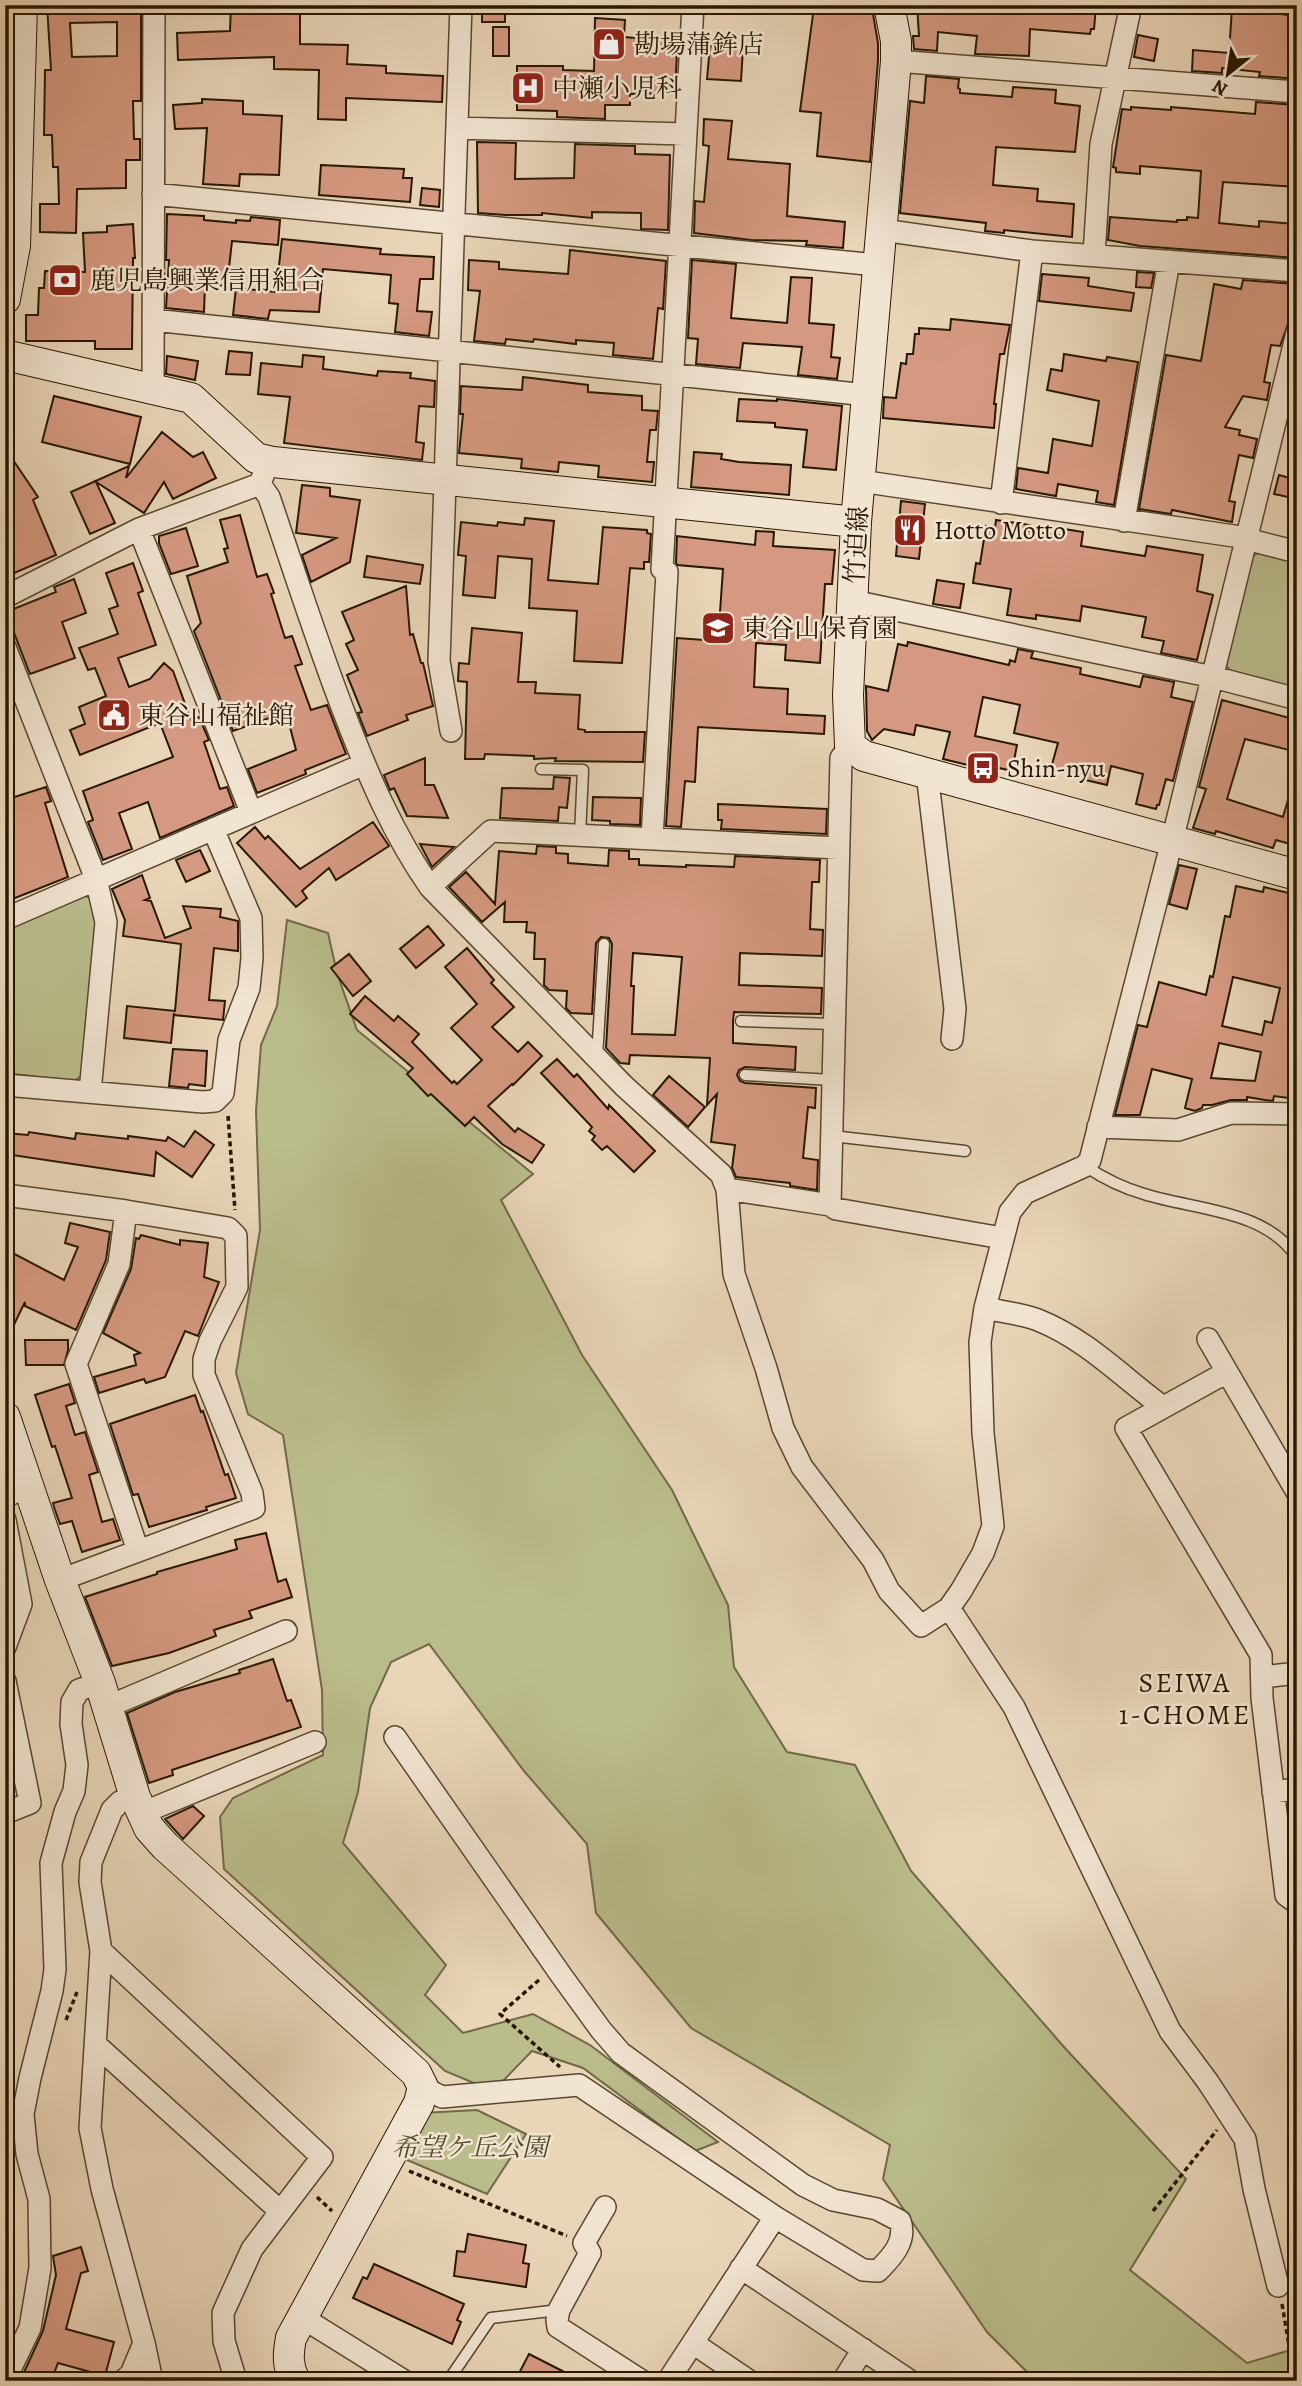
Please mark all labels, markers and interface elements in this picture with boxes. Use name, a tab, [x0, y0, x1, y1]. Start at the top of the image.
shop icon: 勘場蒲鉾店	[590, 25, 628, 63]
place label: 勘場蒲鉾店	[634, 27, 764, 62]
north arrow	[1194, 38, 1264, 108]
hospital icon: 中瀬小児科	[509, 69, 547, 107]
place label: 中瀬小児科	[552, 71, 682, 106]
text: N	[1207, 73, 1232, 103]
bank icon: 鹿児島興業信用組合	[46, 261, 84, 299]
place label: 鹿児島興業信用組合	[90, 263, 324, 298]
street label: 竹迫線	[837, 505, 876, 585]
restaurant icon: Hotto Motto	[891, 511, 929, 549]
place label: Hotto Motto	[934, 513, 1066, 548]
school or university icon: 東谷山保育園	[699, 609, 737, 647]
place label: 東谷山保育園	[742, 611, 898, 646]
public building icon: 東谷山福祉館	[95, 696, 133, 734]
place label: 東谷山福祉館	[138, 698, 294, 733]
bus stop icon: Shin-nyu	[964, 749, 1002, 787]
place label: Shin-nyu	[1007, 751, 1106, 786]
district label: SEIWA 1-CHOME	[1119, 1664, 1251, 1734]
park label: 希望ケ丘公園	[392, 2130, 552, 2165]

